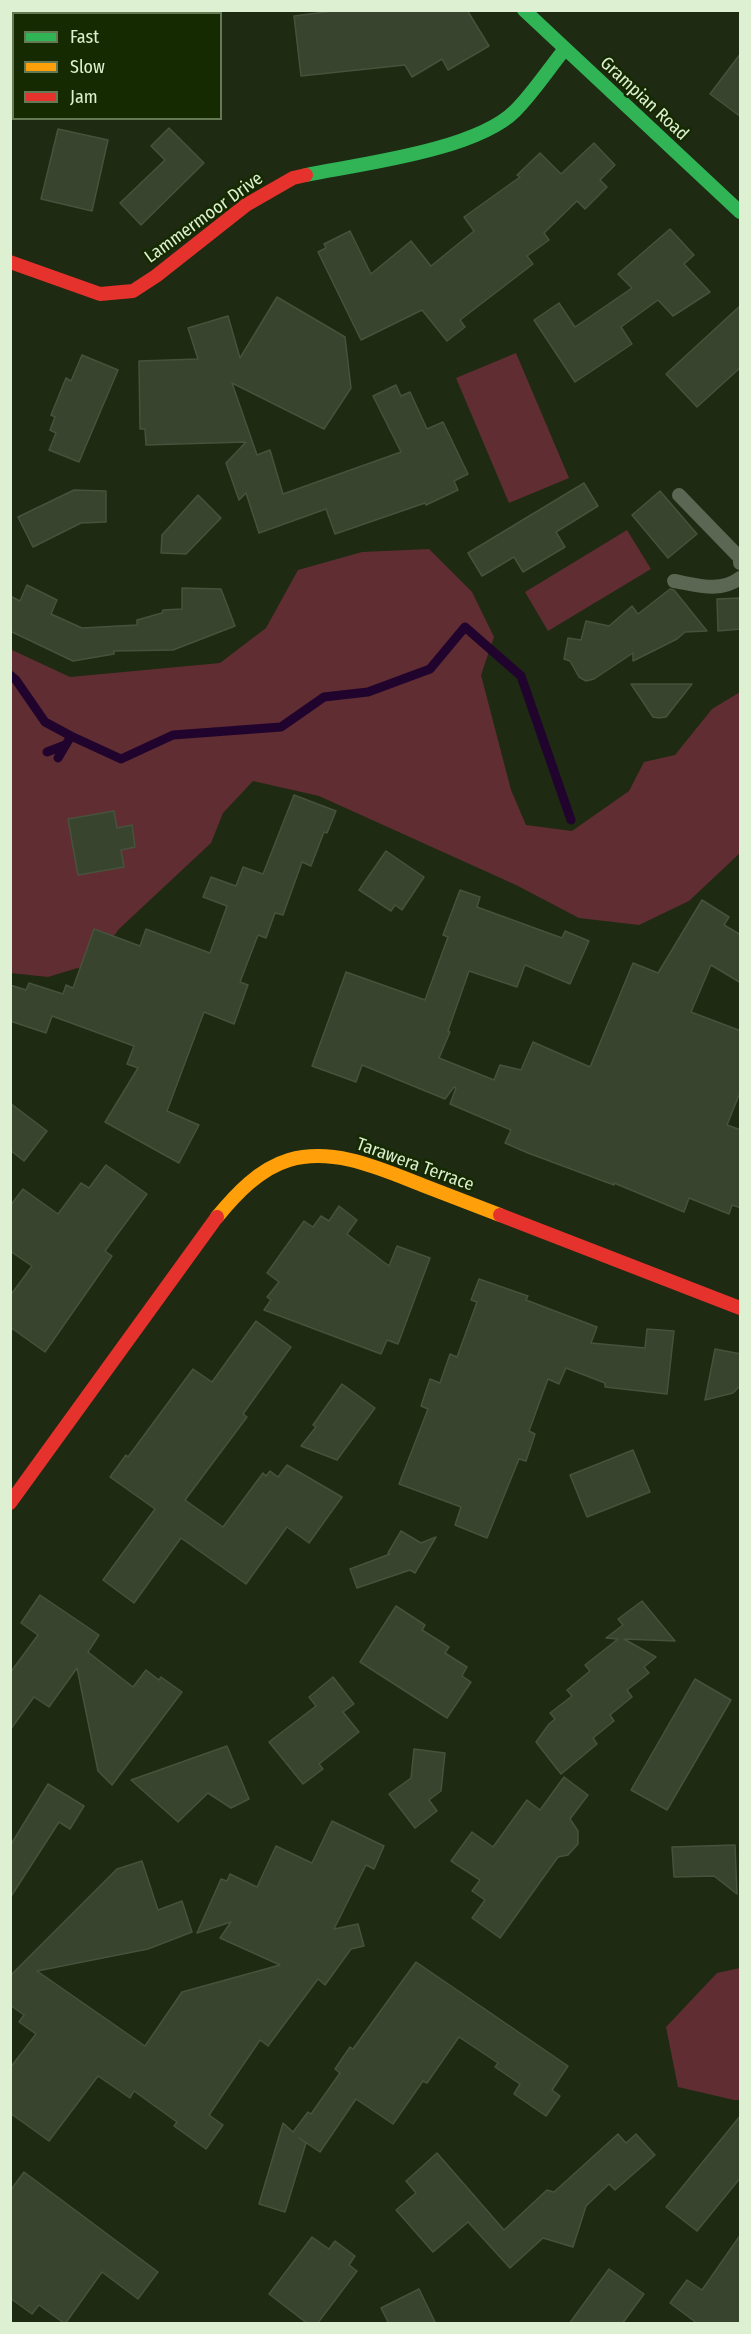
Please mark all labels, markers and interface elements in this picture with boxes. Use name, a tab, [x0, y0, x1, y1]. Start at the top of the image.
legend	[12, 12, 222, 120]
text: Fast	[70, 26, 99, 48]
street label: Grampian Road	[595, 53, 693, 145]
text: Slow	[70, 56, 105, 78]
text: Jam	[70, 86, 98, 108]
street label: Lammermoor Drive	[141, 168, 267, 268]
street label: Tarawera Terrace	[353, 1134, 477, 1196]

